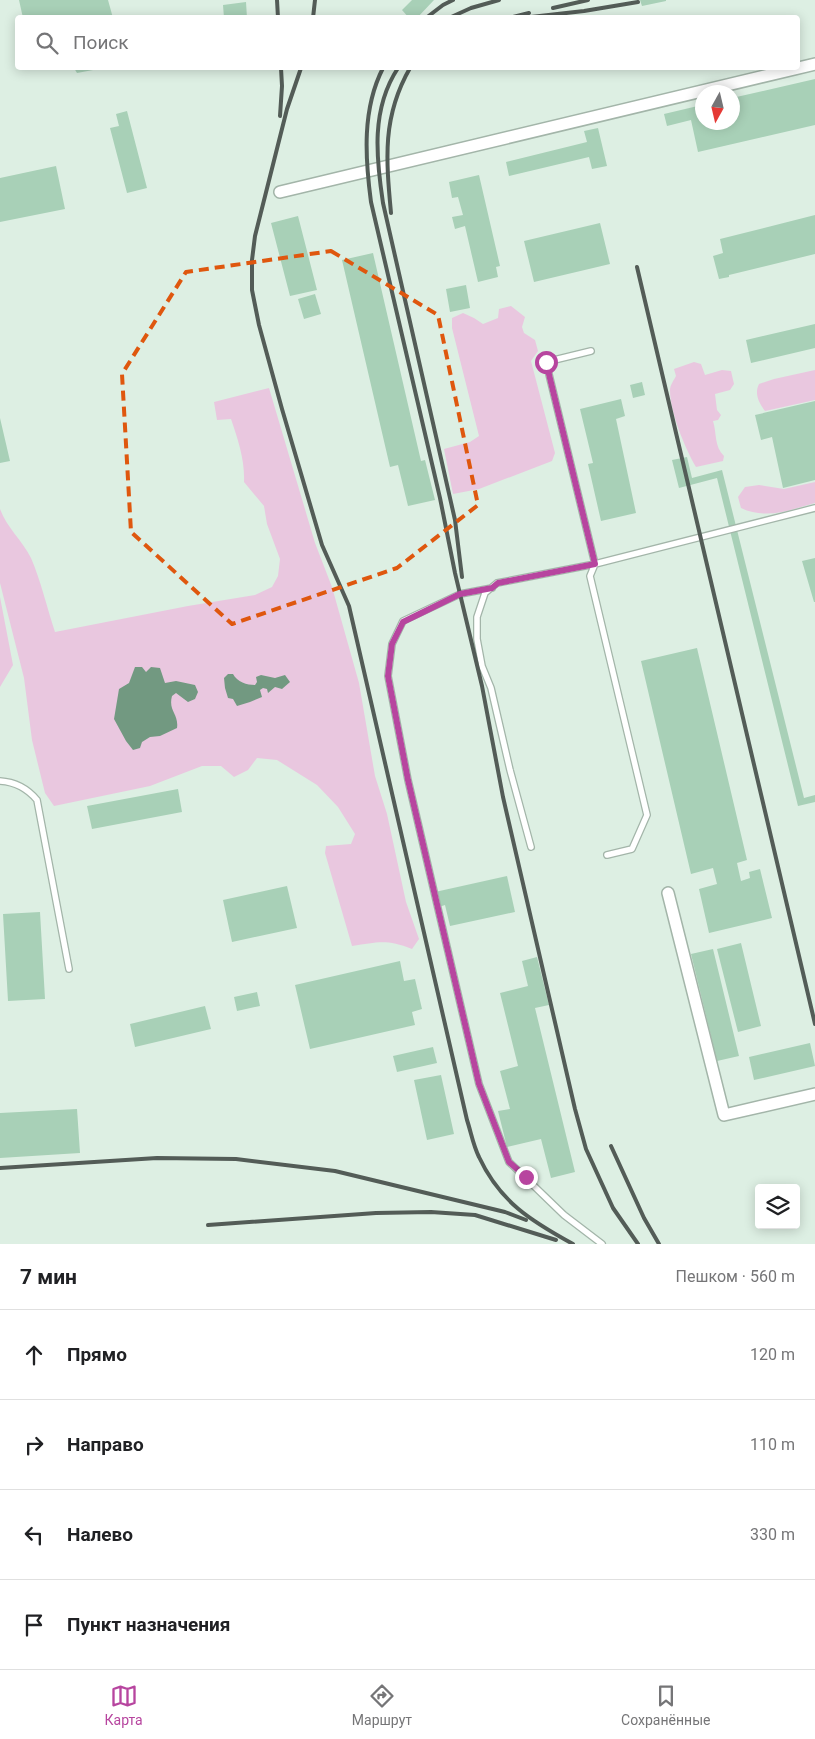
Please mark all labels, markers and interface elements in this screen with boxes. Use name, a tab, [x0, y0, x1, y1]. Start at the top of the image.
search box	[15, 15, 800, 70]
icon: search	[33, 29, 61, 57]
text: Поиск	[73, 31, 129, 54]
north arrow	[695, 85, 740, 130]
route start	[535, 351, 558, 374]
route end	[515, 1166, 538, 1189]
map controls	[755, 1184, 800, 1229]
button: layers	[755, 1184, 800, 1229]
text: 7 мин	[20, 1265, 77, 1289]
text: Пешком · 560 m	[676, 1267, 795, 1286]
icon: ahead	[20, 1341, 48, 1369]
text: Прямо	[67, 1343, 127, 1366]
text: 120 m	[750, 1345, 795, 1364]
icon: right	[20, 1431, 48, 1459]
text: Направо	[67, 1433, 144, 1456]
text: 110 m	[750, 1435, 795, 1454]
icon: left	[20, 1521, 48, 1549]
text: Налево	[67, 1523, 133, 1546]
text: 330 m	[750, 1525, 795, 1544]
icon: arrive	[20, 1611, 48, 1639]
text: Пункт назначения	[67, 1613, 230, 1636]
tab: Карта	[105, 1682, 143, 1728]
tab: Маршрут	[352, 1682, 412, 1728]
tab: Сохранённые	[621, 1682, 710, 1728]

